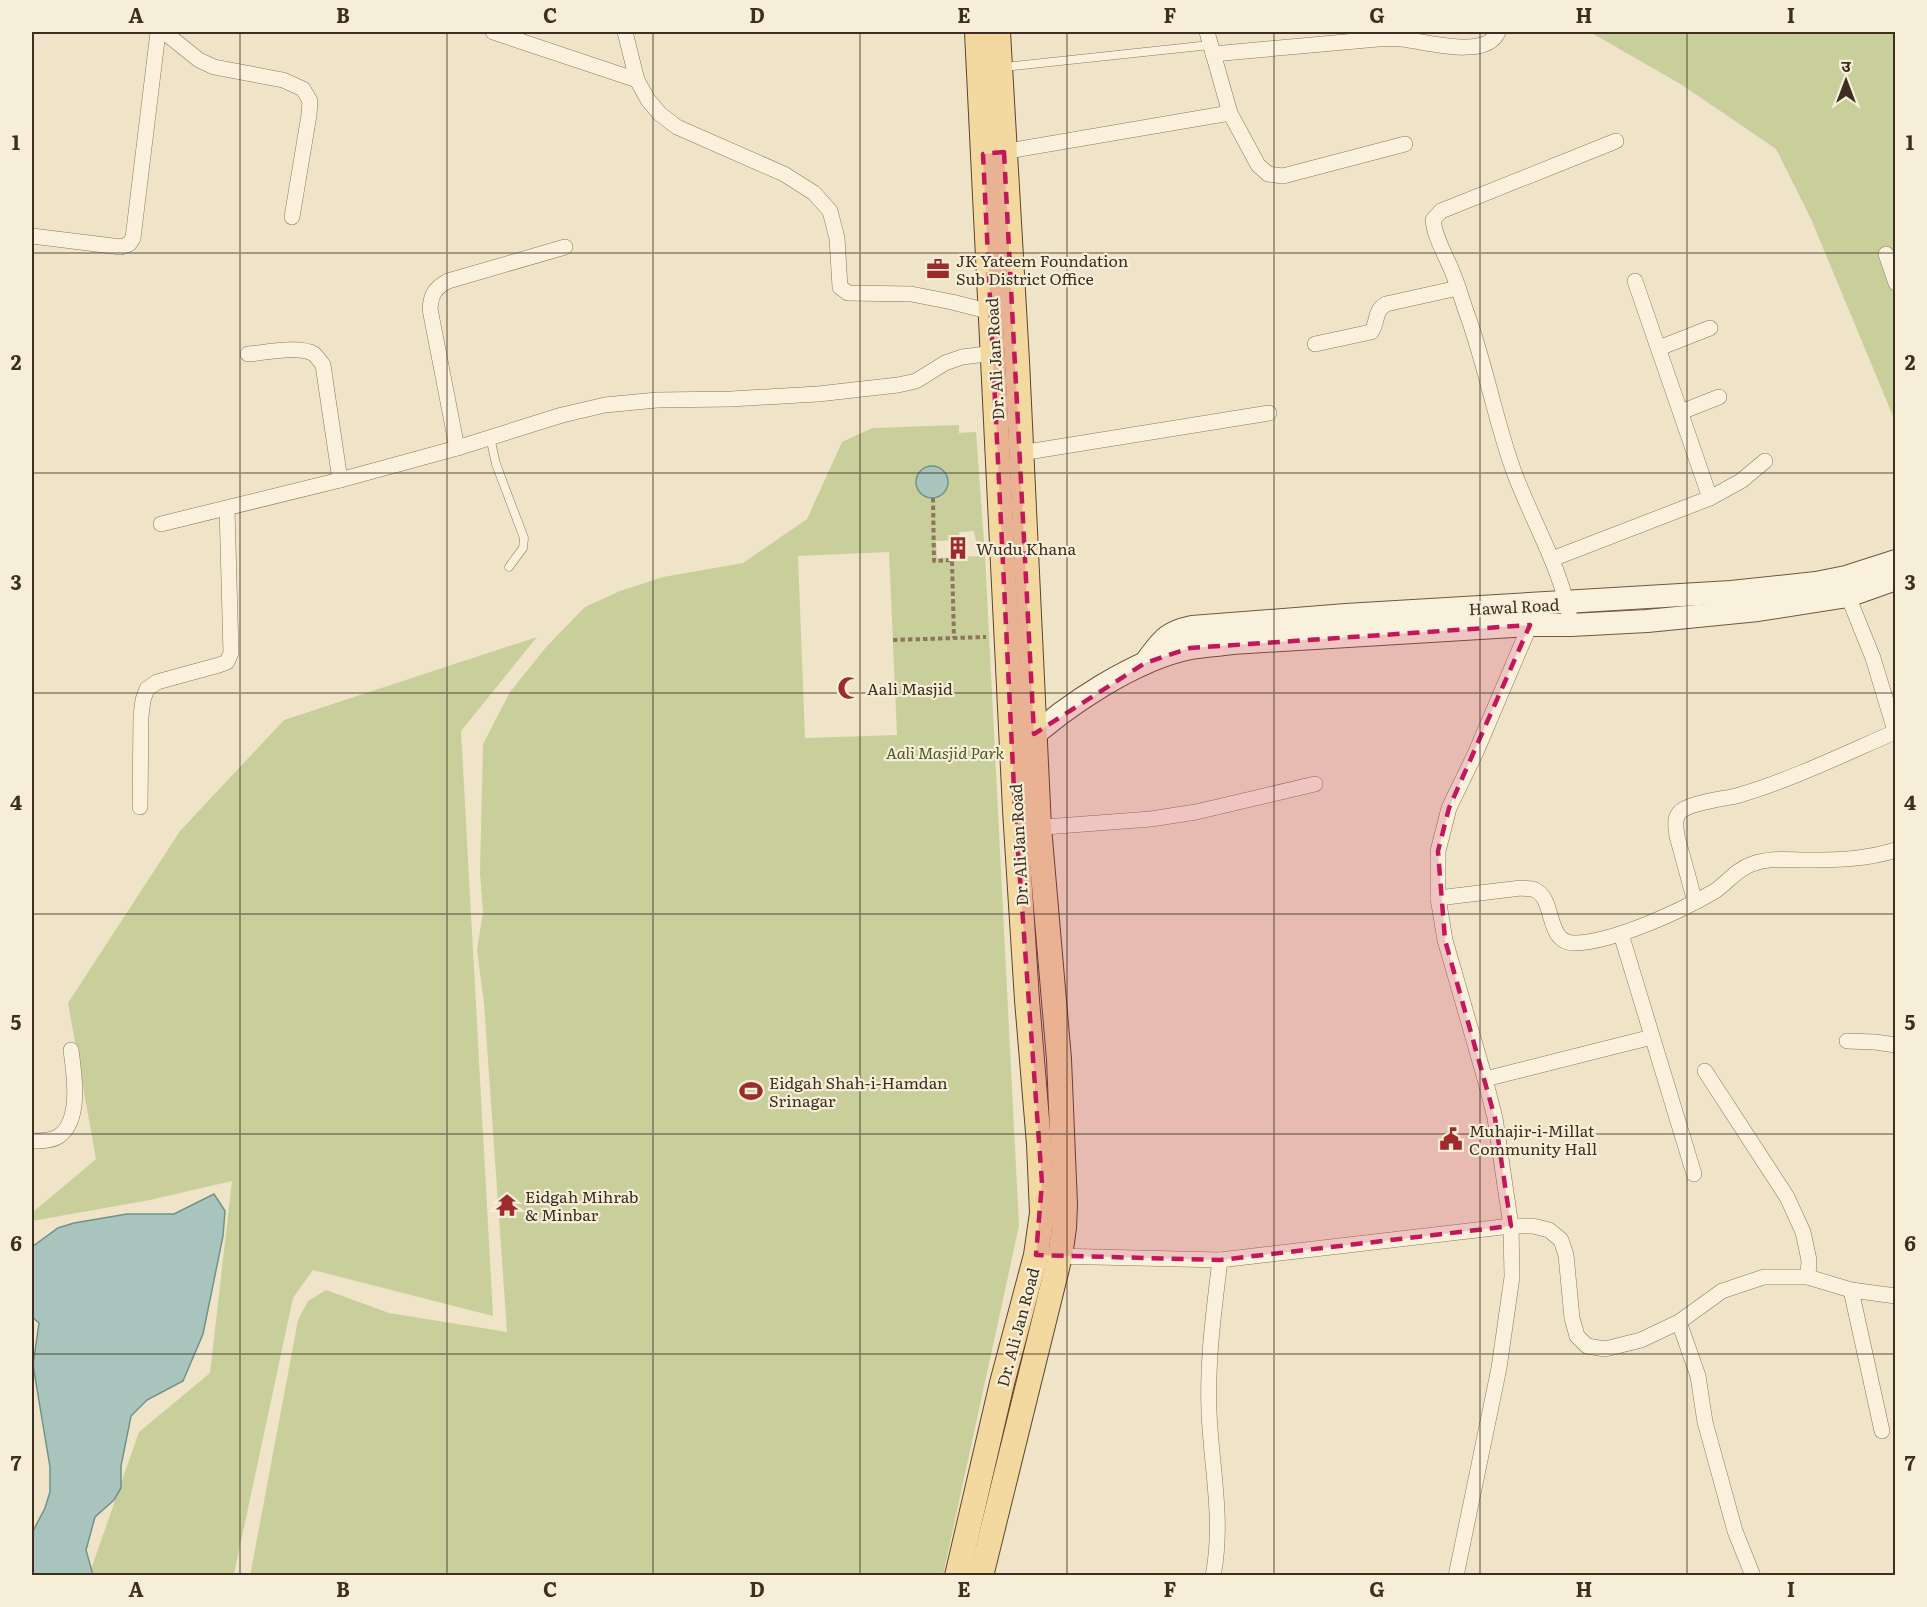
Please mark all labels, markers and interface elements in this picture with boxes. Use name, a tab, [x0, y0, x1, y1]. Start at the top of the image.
text: A	[128, 0, 144, 29]
text: B	[336, 0, 350, 29]
text: C	[543, 0, 557, 29]
text: D	[749, 0, 765, 29]
text: E	[957, 0, 971, 29]
text: F	[1164, 0, 1177, 29]
text: G	[1369, 0, 1385, 29]
text: H	[1576, 0, 1592, 29]
text: I	[1787, 0, 1795, 29]
north arrow	[1816, 51, 1876, 111]
text: उ	[1841, 53, 1851, 77]
text: 1	[12, 126, 20, 156]
text: 1	[1906, 126, 1914, 156]
place label: JK Yateem Foundation Sub District Office	[956, 248, 1129, 290]
office icon: JK Yateem Foundation Sub District Office	[925, 256, 951, 282]
street label: Dr. Ali Jan Road	[979, 297, 1009, 421]
text: 2	[11, 346, 22, 376]
text: 2	[1905, 346, 1916, 376]
building icon: Wudu Khana	[945, 535, 971, 561]
place label: Wudu Khana	[976, 536, 1077, 560]
text: 3	[10, 566, 22, 596]
text: 3	[1904, 566, 1916, 596]
street label: Hawal Road	[1468, 592, 1560, 620]
mosque icon: Aali Masjid	[836, 675, 862, 701]
place label: Aali Masjid	[867, 676, 953, 700]
park label: Aali Masjid Park	[886, 740, 1005, 764]
street label: Dr. Ali Jan Road	[1003, 783, 1033, 907]
text: 4	[10, 786, 22, 816]
text: 4	[1904, 786, 1916, 816]
text: 5	[11, 1006, 22, 1036]
text: 5	[1905, 1006, 1916, 1036]
place label: Eidgah Shah-i-Hamdan Srinagar	[769, 1070, 948, 1112]
sports icon: Eidgah Shah-i-Hamdan Srinagar	[738, 1078, 764, 1104]
place label: Muhajir-i-Millat Community Hall	[1469, 1118, 1597, 1160]
public building icon: Muhajir-i-Millat Community Hall	[1438, 1126, 1464, 1152]
place label: Eidgah Mihrab & Minbar	[525, 1184, 639, 1226]
temple icon: Eidgah Mihrab & Minbar	[494, 1192, 520, 1218]
text: 6	[10, 1227, 22, 1257]
text: 6	[1904, 1227, 1916, 1257]
street label: Dr. Ali Jan Road	[990, 1265, 1045, 1389]
text: 7	[11, 1447, 22, 1477]
text: 7	[1905, 1447, 1916, 1477]
text: A	[128, 1573, 144, 1603]
text: B	[336, 1573, 350, 1603]
text: C	[543, 1573, 557, 1603]
text: D	[749, 1573, 765, 1603]
text: E	[957, 1573, 971, 1603]
text: F	[1164, 1573, 1177, 1603]
text: G	[1369, 1573, 1385, 1603]
text: H	[1576, 1573, 1592, 1603]
text: I	[1787, 1573, 1795, 1603]

